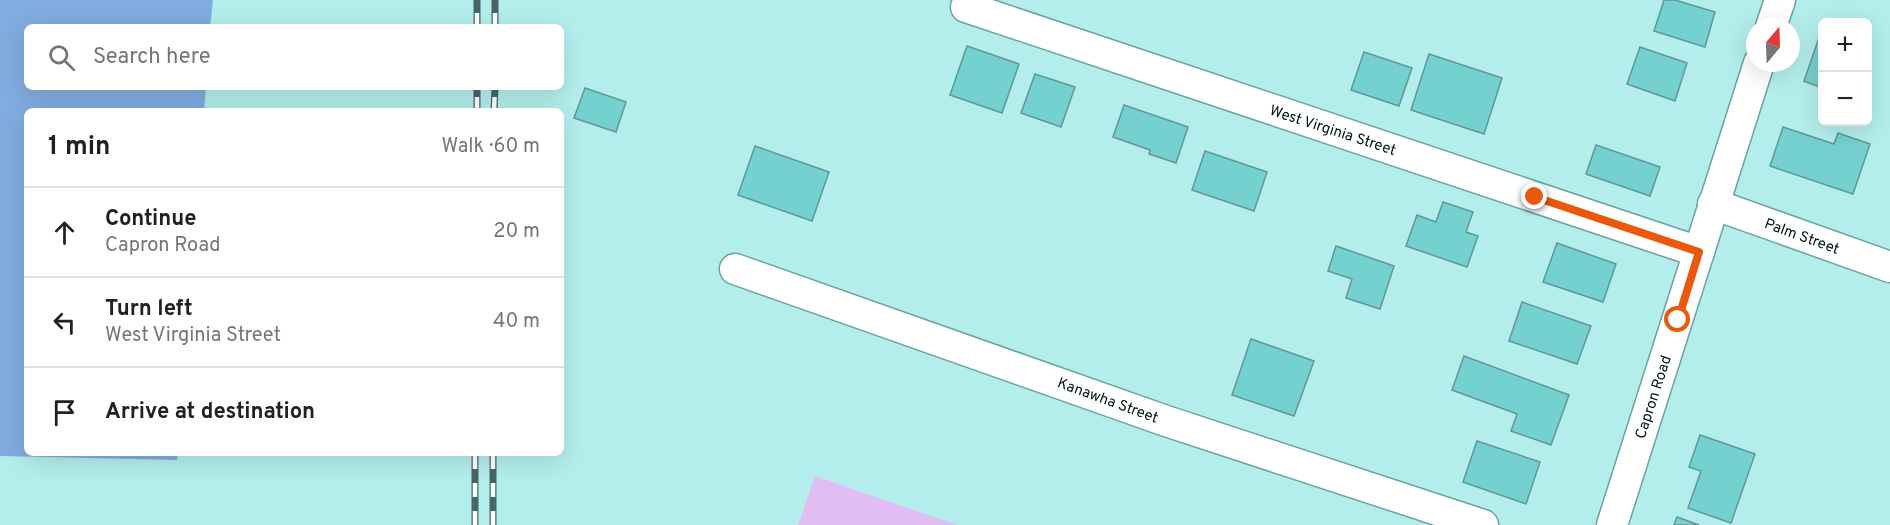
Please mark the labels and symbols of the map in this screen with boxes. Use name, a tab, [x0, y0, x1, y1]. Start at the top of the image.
north arrow	[1746, 18, 1800, 72]
street label: West Virginia Street	[1267, 102, 1398, 161]
route end	[1521, 183, 1547, 209]
street label: Palm Street	[1761, 215, 1842, 260]
route start	[1664, 306, 1690, 332]
street label: Capron Road	[1632, 353, 1677, 442]
street label: Kanawha Street	[1054, 374, 1161, 428]

